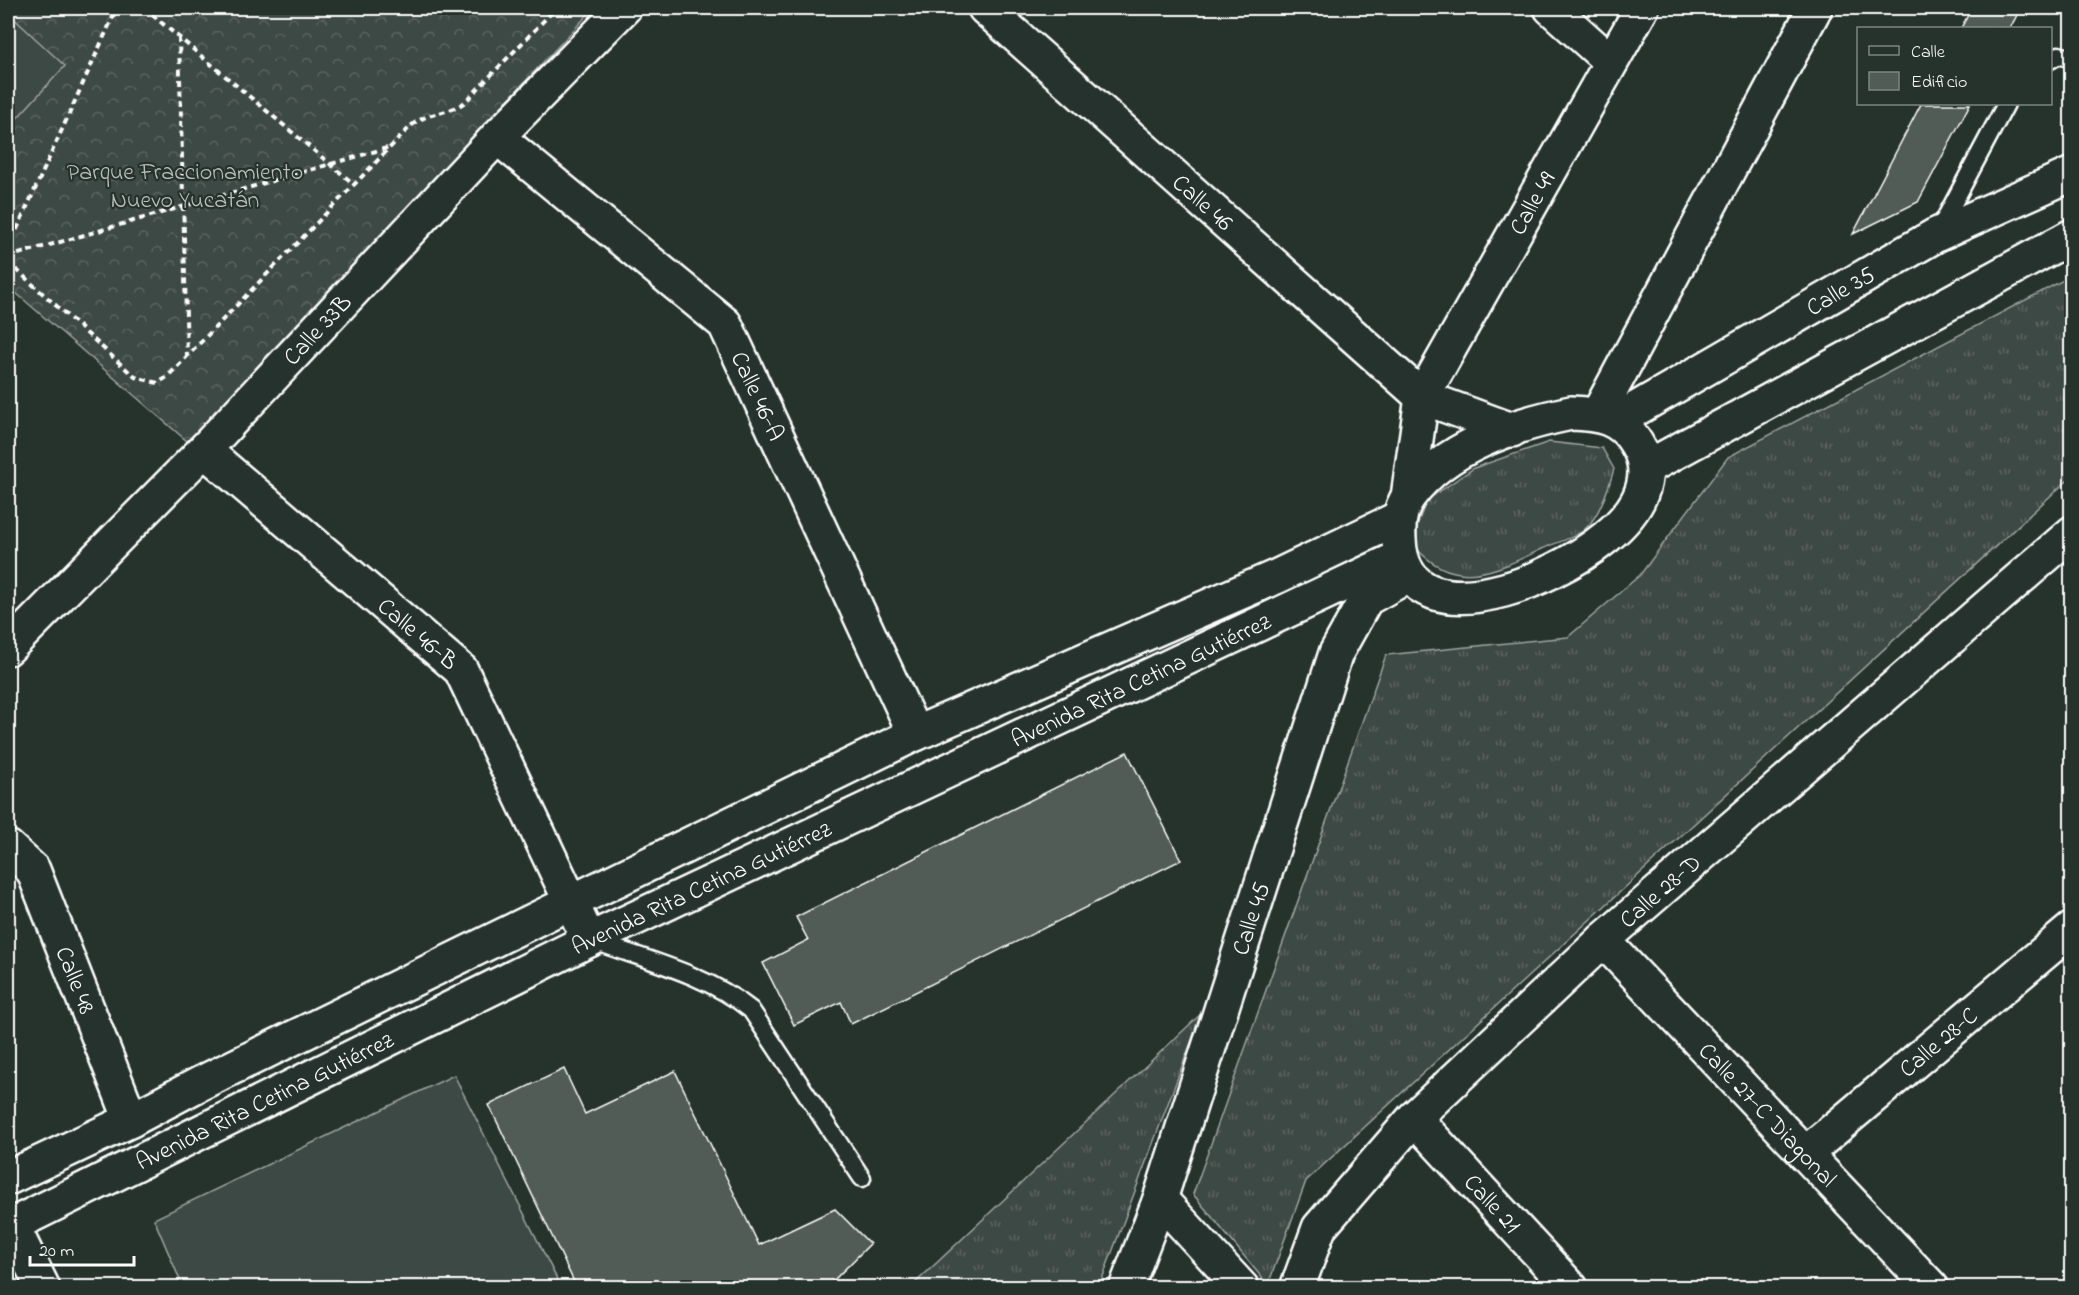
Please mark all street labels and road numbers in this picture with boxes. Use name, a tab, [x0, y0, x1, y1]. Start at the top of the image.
street label: Calle 49	[1502, 165, 1566, 242]
street label: Calle 46	[1163, 167, 1240, 241]
street label: Calle 35	[1800, 259, 1883, 327]
street label: Calle 33B	[276, 287, 361, 375]
street label: Calle 46-A	[720, 346, 792, 447]
street label: Calle 46-B	[369, 591, 465, 680]
street label: Avenida Rita Cetina Gutiérrez	[1006, 605, 1278, 758]
street label: Avenida Rita Cetina Gutiérrez	[566, 813, 839, 966]
street label: Calle 28-D	[1613, 847, 1710, 938]
street label: Calle 45	[1225, 878, 1281, 960]
street label: Calle 48	[45, 942, 103, 1020]
street label: Calle 28-C	[1892, 1000, 1987, 1088]
street label: Avenida Rita Cetina Gutiérrez	[131, 1024, 401, 1181]
street label: Calle 27-C Diagonal	[1689, 1036, 1843, 1196]
street label: Calle 21	[1454, 1167, 1528, 1243]

